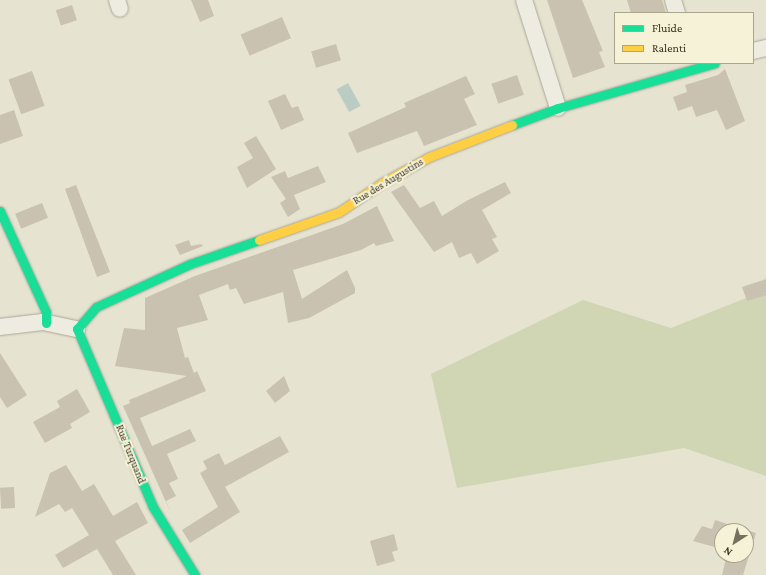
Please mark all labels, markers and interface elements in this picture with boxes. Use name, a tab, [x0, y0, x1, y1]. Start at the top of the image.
legend	[614, 12, 754, 64]
text: Fluide	[652, 21, 682, 35]
text: Ralenti	[652, 41, 686, 55]
street label: Rue des Augustins	[350, 155, 426, 207]
street label: Rue Turquand	[113, 423, 149, 485]
north arrow	[714, 523, 754, 563]
text: N	[721, 545, 734, 559]

